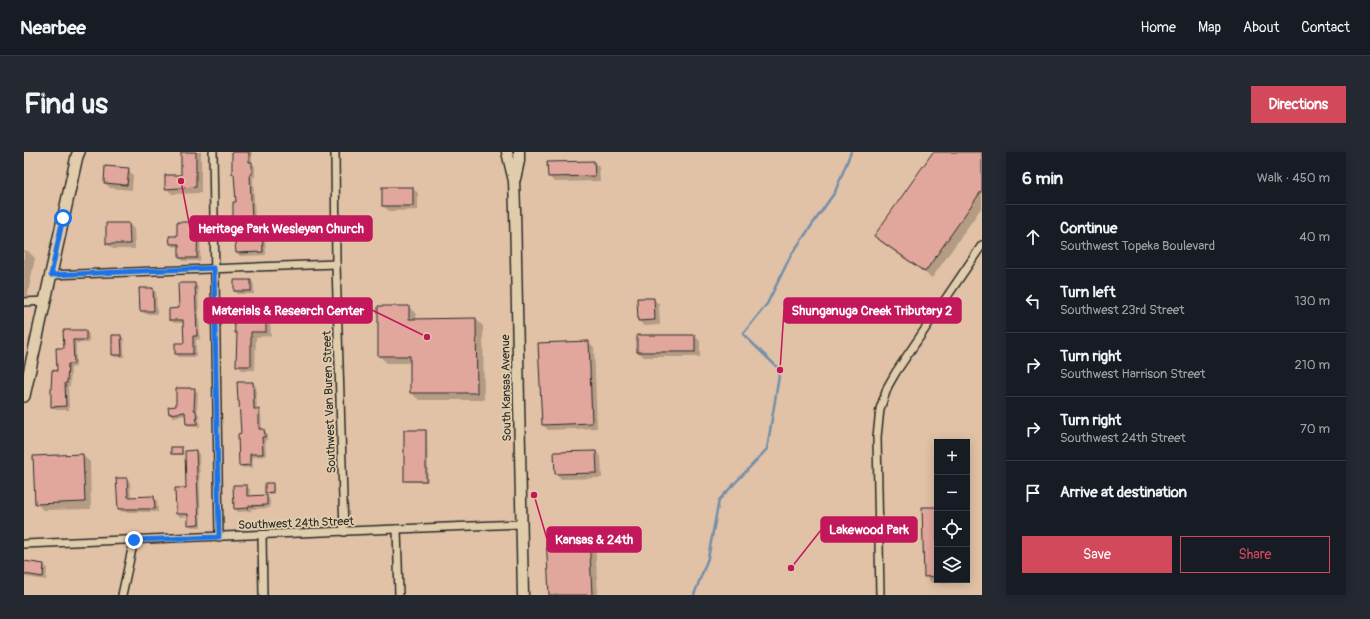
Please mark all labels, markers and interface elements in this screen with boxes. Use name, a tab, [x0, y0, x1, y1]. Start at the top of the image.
text: Nearbee	[20, 16, 86, 40]
text: Home	[1141, 19, 1176, 36]
text: Map	[1198, 19, 1221, 36]
text: About	[1243, 19, 1279, 36]
text: Contact	[1301, 19, 1350, 36]
button: Directions	[1251, 86, 1346, 123]
text: Find us	[24, 87, 108, 122]
text: 6 min	[1022, 168, 1063, 189]
text: Walk · 450 m	[1257, 170, 1330, 186]
route start	[54, 209, 72, 227]
callout: Heritage Park Wesleyan Church	[190, 216, 372, 241]
text: Continue	[1060, 219, 1118, 238]
text: Heritage Park Wesleyan Church	[198, 221, 364, 237]
icon: ahead	[1022, 226, 1044, 248]
text: 40 m	[1299, 229, 1330, 245]
text: Southwest Topeka Boulevard	[1060, 238, 1215, 254]
text: Turn left	[1060, 283, 1116, 302]
icon: left	[1022, 290, 1044, 312]
text: 130 m	[1294, 293, 1330, 309]
callout: Materials & Research Center	[204, 298, 372, 323]
callout: Shunganuga Creek Tributary 2	[784, 298, 961, 323]
text: Southwest 23rd Street	[1060, 302, 1184, 318]
text: Materials & Research Center	[212, 303, 365, 319]
text: Shunganuga Creek Tributary 2	[792, 303, 952, 319]
street label: Southwest Van Buren Street	[320, 330, 339, 474]
street label: South Kansas Avenue	[498, 334, 515, 442]
text: Turn right	[1060, 347, 1121, 366]
icon: right	[1022, 354, 1044, 376]
text: 210 m	[1294, 357, 1330, 373]
text: Southwest Harrison Street	[1060, 366, 1205, 382]
text: Turn right	[1060, 411, 1121, 430]
icon: right	[1022, 418, 1044, 440]
text: 70 m	[1300, 421, 1330, 437]
text: Southwest 24th Street	[1060, 430, 1186, 446]
map controls	[934, 439, 970, 583]
button: +	[934, 439, 970, 475]
button: −	[934, 475, 970, 511]
icon: arrive	[1022, 482, 1044, 504]
text: Arrive at destination	[1060, 483, 1187, 502]
button: locate	[934, 511, 970, 547]
street label: Southwest 24th Street	[238, 514, 354, 533]
callout: Lakewood Park	[821, 517, 917, 542]
text: Lakewood Park	[829, 522, 910, 538]
callout: Kansas & 24th	[547, 527, 641, 552]
route end	[125, 531, 143, 549]
text: Kansas & 24th	[555, 532, 633, 548]
button: Save	[1022, 536, 1172, 573]
button: Share	[1180, 536, 1330, 573]
button: layers	[934, 547, 970, 583]

